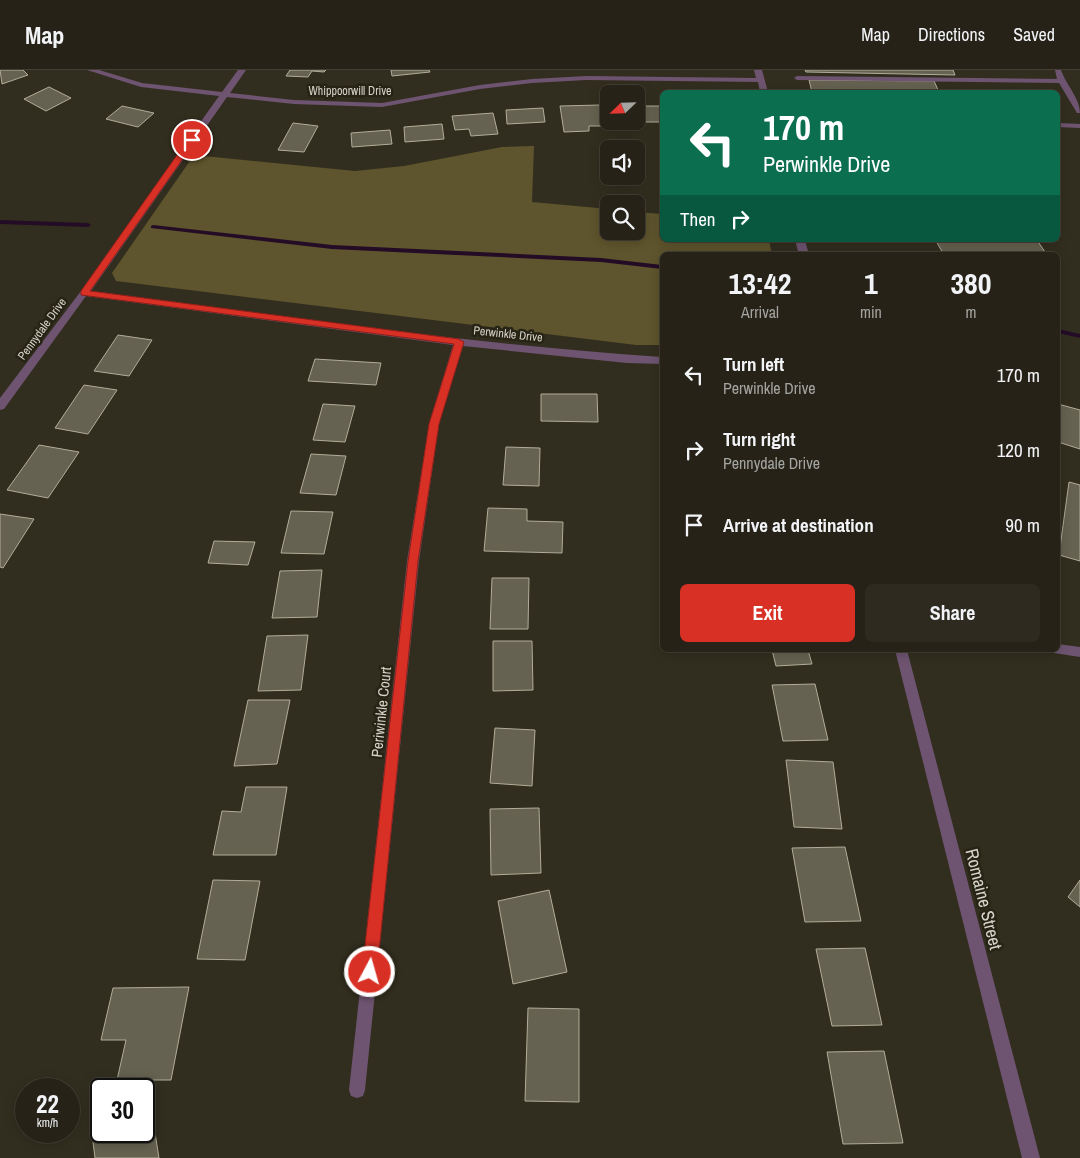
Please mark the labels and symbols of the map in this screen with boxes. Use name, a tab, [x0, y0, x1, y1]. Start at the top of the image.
street label: Whippoorwill Drive	[308, 83, 392, 99]
north arrow	[600, 85, 645, 130]
pin	[171, 119, 213, 161]
street label: Pennydale Drive	[14, 295, 70, 363]
street label: Perwinkle Drive	[473, 322, 543, 346]
street label: Periwinkle Court	[366, 665, 396, 758]
street label: Romaine Street	[959, 846, 1009, 952]
position arrow	[343, 945, 395, 997]
speed limit sign: 30	[90, 1078, 155, 1143]

